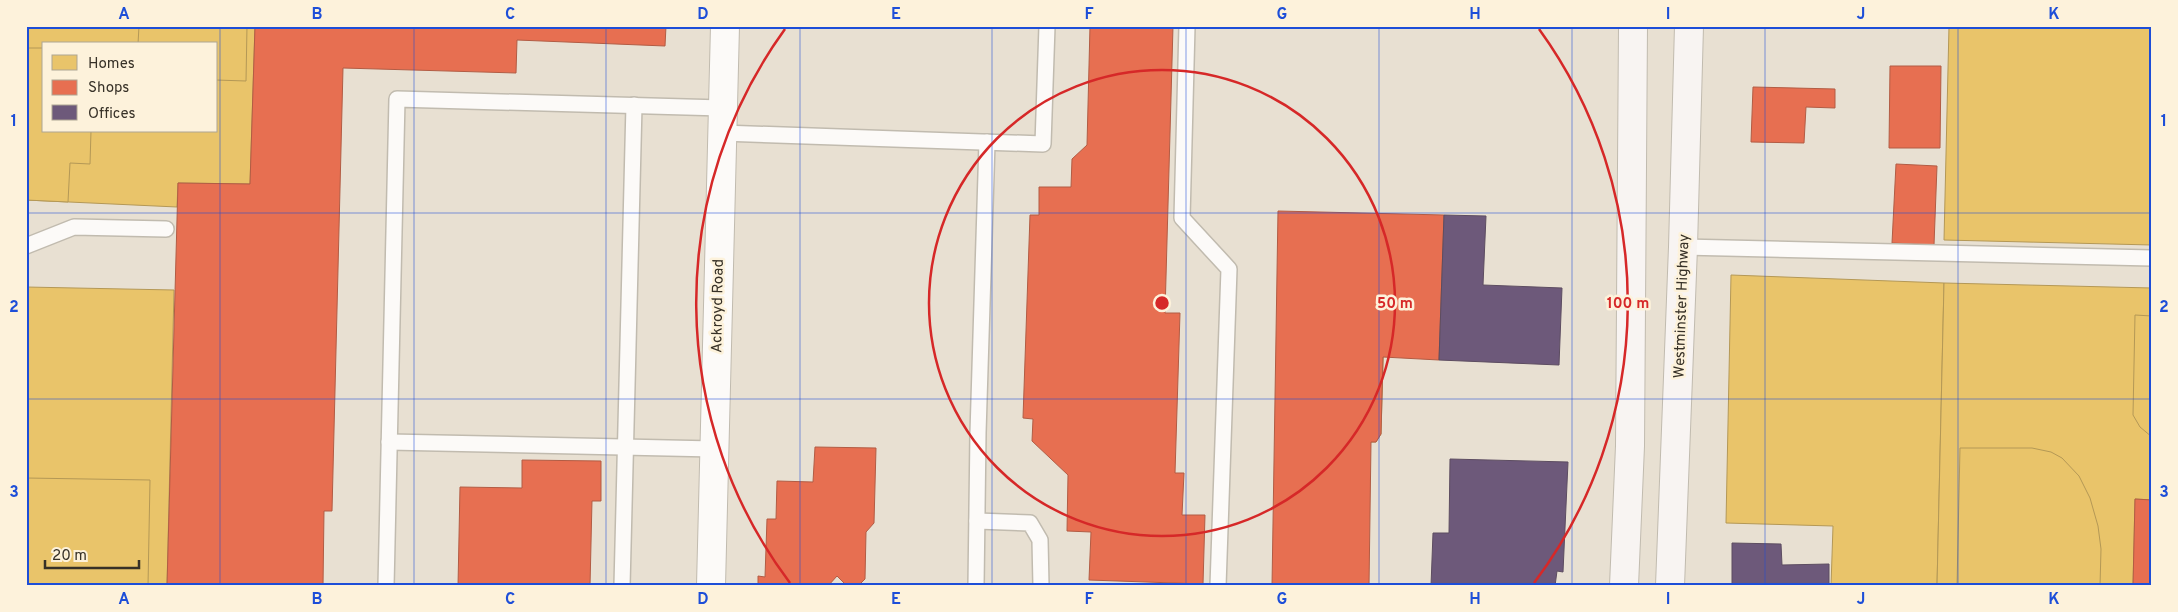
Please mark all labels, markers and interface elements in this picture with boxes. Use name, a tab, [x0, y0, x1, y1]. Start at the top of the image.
text: A	[118, 5, 130, 25]
text: B	[311, 5, 323, 25]
text: C	[505, 5, 515, 25]
text: D	[697, 5, 709, 25]
text: E	[891, 5, 901, 25]
text: F	[1084, 5, 1094, 25]
text: G	[1277, 5, 1287, 25]
text: H	[1469, 5, 1481, 25]
text: I	[1666, 5, 1670, 25]
text: J	[1857, 5, 1865, 25]
text: K	[2048, 5, 2060, 25]
legend	[42, 42, 218, 132]
text: Homes	[88, 55, 135, 74]
text: Shops	[88, 79, 129, 98]
text: Offices	[88, 105, 135, 124]
text: 1	[11, 112, 17, 132]
text: 1	[2161, 112, 2167, 132]
street label: Westminster Highway	[1670, 233, 1695, 379]
street label: Ackroyd Road	[708, 259, 729, 353]
centre of rings	[1153, 294, 1171, 312]
text: 50 m	[1377, 295, 1413, 314]
text: 100 m	[1607, 295, 1649, 314]
text: 2	[9, 298, 19, 318]
text: 2	[2159, 298, 2169, 318]
text: 3	[9, 483, 19, 503]
text: 3	[2159, 483, 2169, 503]
scale bar	[45, 537, 139, 569]
text: 20 m	[52, 547, 87, 566]
text: A	[118, 590, 130, 610]
text: B	[311, 590, 323, 610]
text: C	[505, 590, 515, 610]
text: D	[697, 590, 709, 610]
text: E	[891, 590, 901, 610]
text: F	[1084, 590, 1094, 610]
text: G	[1277, 590, 1287, 610]
text: H	[1469, 590, 1481, 610]
text: I	[1666, 590, 1670, 610]
text: J	[1857, 590, 1865, 610]
text: K	[2048, 590, 2060, 610]

